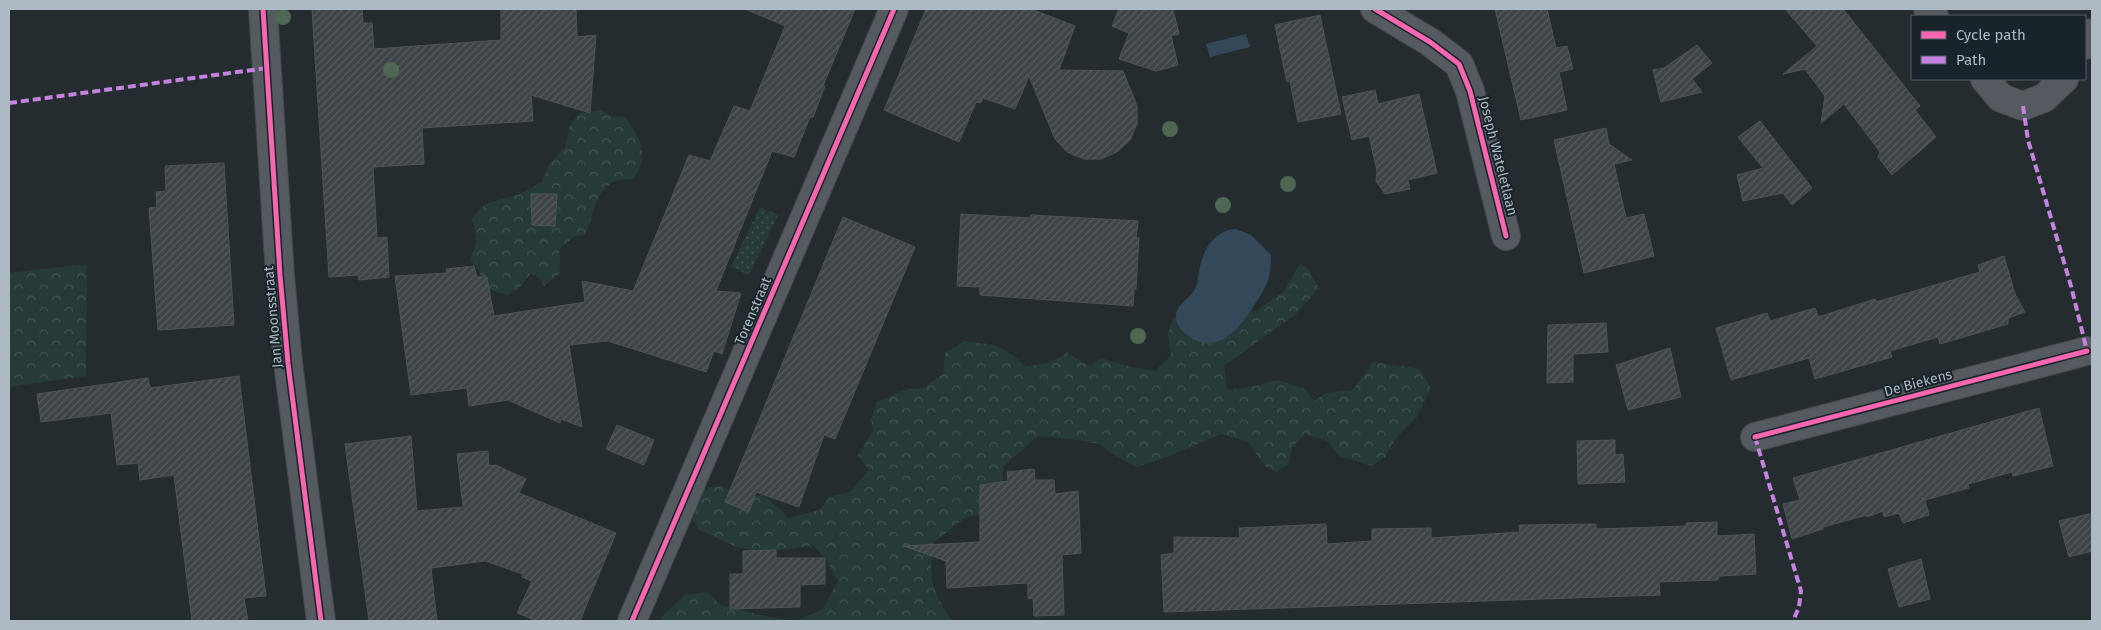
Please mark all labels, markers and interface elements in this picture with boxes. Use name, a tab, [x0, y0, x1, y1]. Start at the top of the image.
legend	[1911, 15, 2086, 80]
text: Cycle path	[1956, 26, 2026, 44]
text: Path	[1956, 51, 1986, 69]
street label: Joseph Wateletlaan	[1475, 95, 1521, 217]
street label: Jan Moonsstraat	[260, 264, 286, 369]
street label: Torenstraat	[731, 274, 775, 348]
street label: De Biekens	[1882, 366, 1954, 400]

